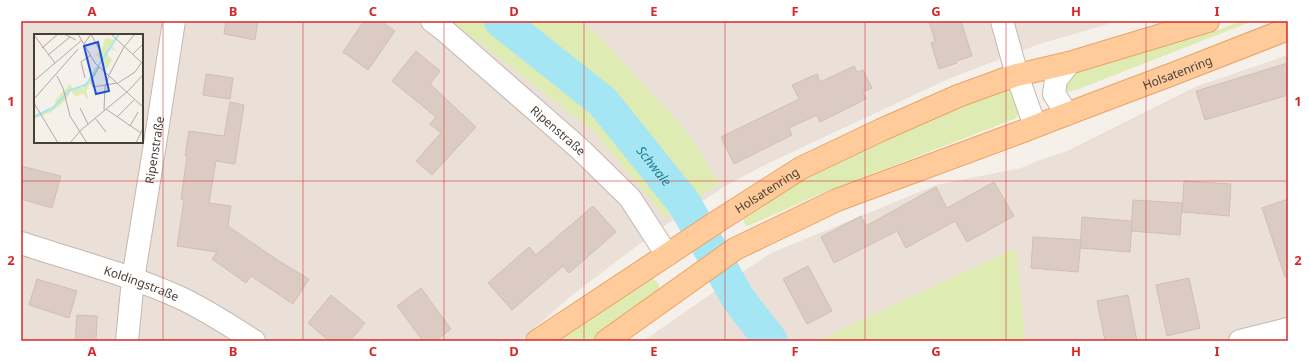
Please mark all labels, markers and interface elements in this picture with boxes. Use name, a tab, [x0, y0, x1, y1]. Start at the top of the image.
text: A	[88, 2, 97, 20]
text: B	[229, 2, 237, 20]
text: C	[369, 2, 377, 20]
text: D	[509, 2, 519, 20]
text: E	[650, 2, 658, 20]
text: F	[791, 2, 799, 20]
text: G	[931, 2, 941, 20]
text: H	[1071, 2, 1081, 20]
text: I	[1214, 2, 1220, 20]
inset map	[34, 34, 143, 143]
street label: Holsatenring	[1140, 51, 1214, 93]
text: 1	[7, 92, 15, 110]
text: 1	[1294, 92, 1302, 110]
street label: Ripenstraße	[527, 101, 590, 159]
street label: Ripenstraße	[140, 115, 168, 185]
water label: Schwale	[633, 142, 676, 190]
street label: Holsatenring	[731, 163, 802, 217]
text: 2	[7, 251, 15, 269]
text: 2	[1294, 251, 1302, 269]
street label: Koldingstraße	[102, 261, 182, 305]
text: A	[88, 342, 97, 360]
text: B	[229, 342, 237, 360]
text: C	[369, 342, 377, 360]
text: D	[509, 342, 519, 360]
text: E	[650, 342, 658, 360]
text: F	[791, 342, 799, 360]
text: G	[931, 342, 941, 360]
text: H	[1071, 342, 1081, 360]
text: I	[1214, 342, 1220, 360]

